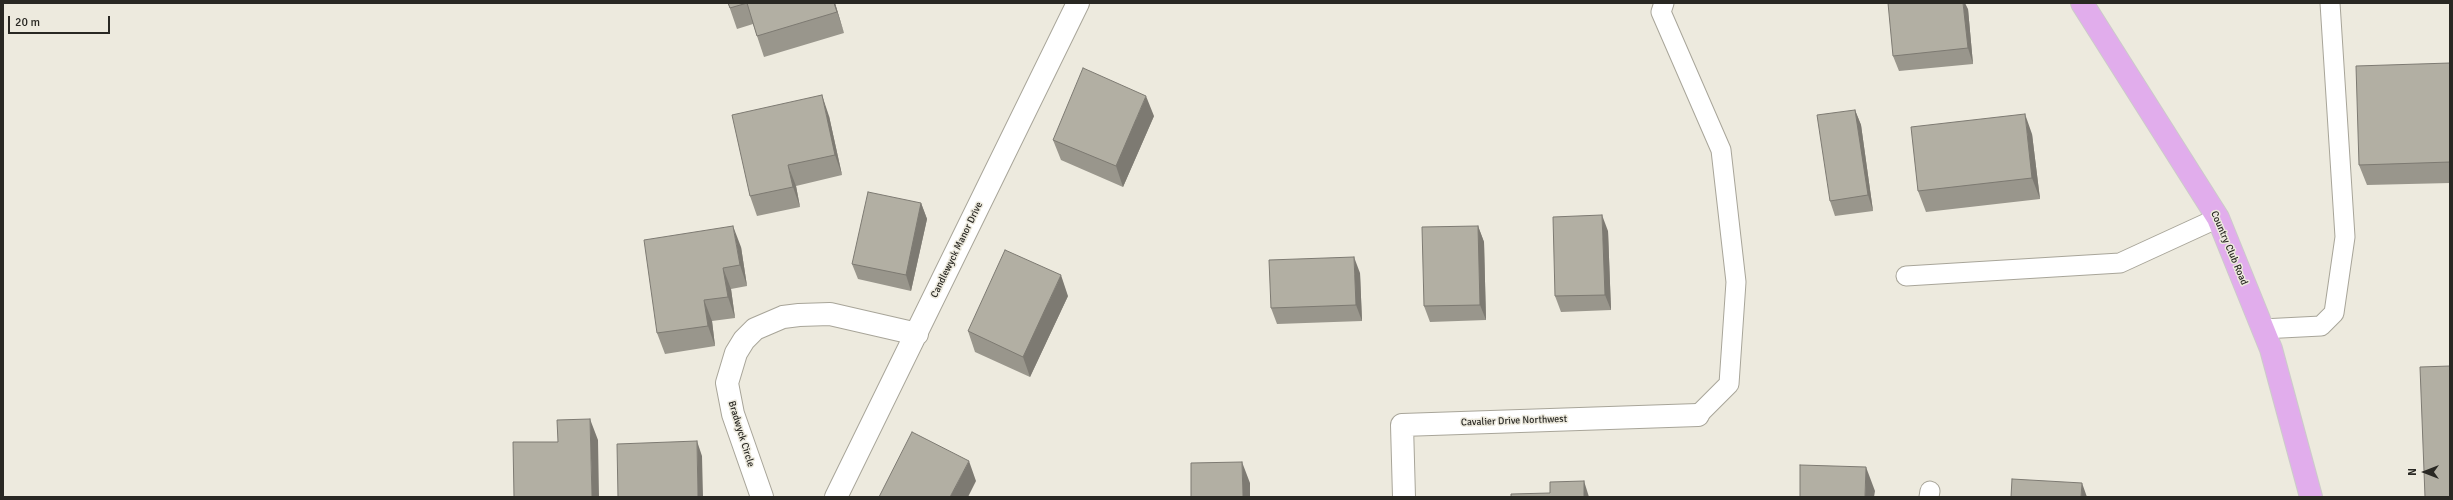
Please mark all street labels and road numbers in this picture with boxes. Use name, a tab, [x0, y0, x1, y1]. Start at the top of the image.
street label: Candlewyck Manor Drive	[929, 200, 985, 300]
street label: Country Club Road	[2208, 209, 2250, 287]
street label: Bradwyck Circle	[725, 400, 757, 468]
street label: Cavalier Drive Northwest	[1461, 413, 1567, 429]

